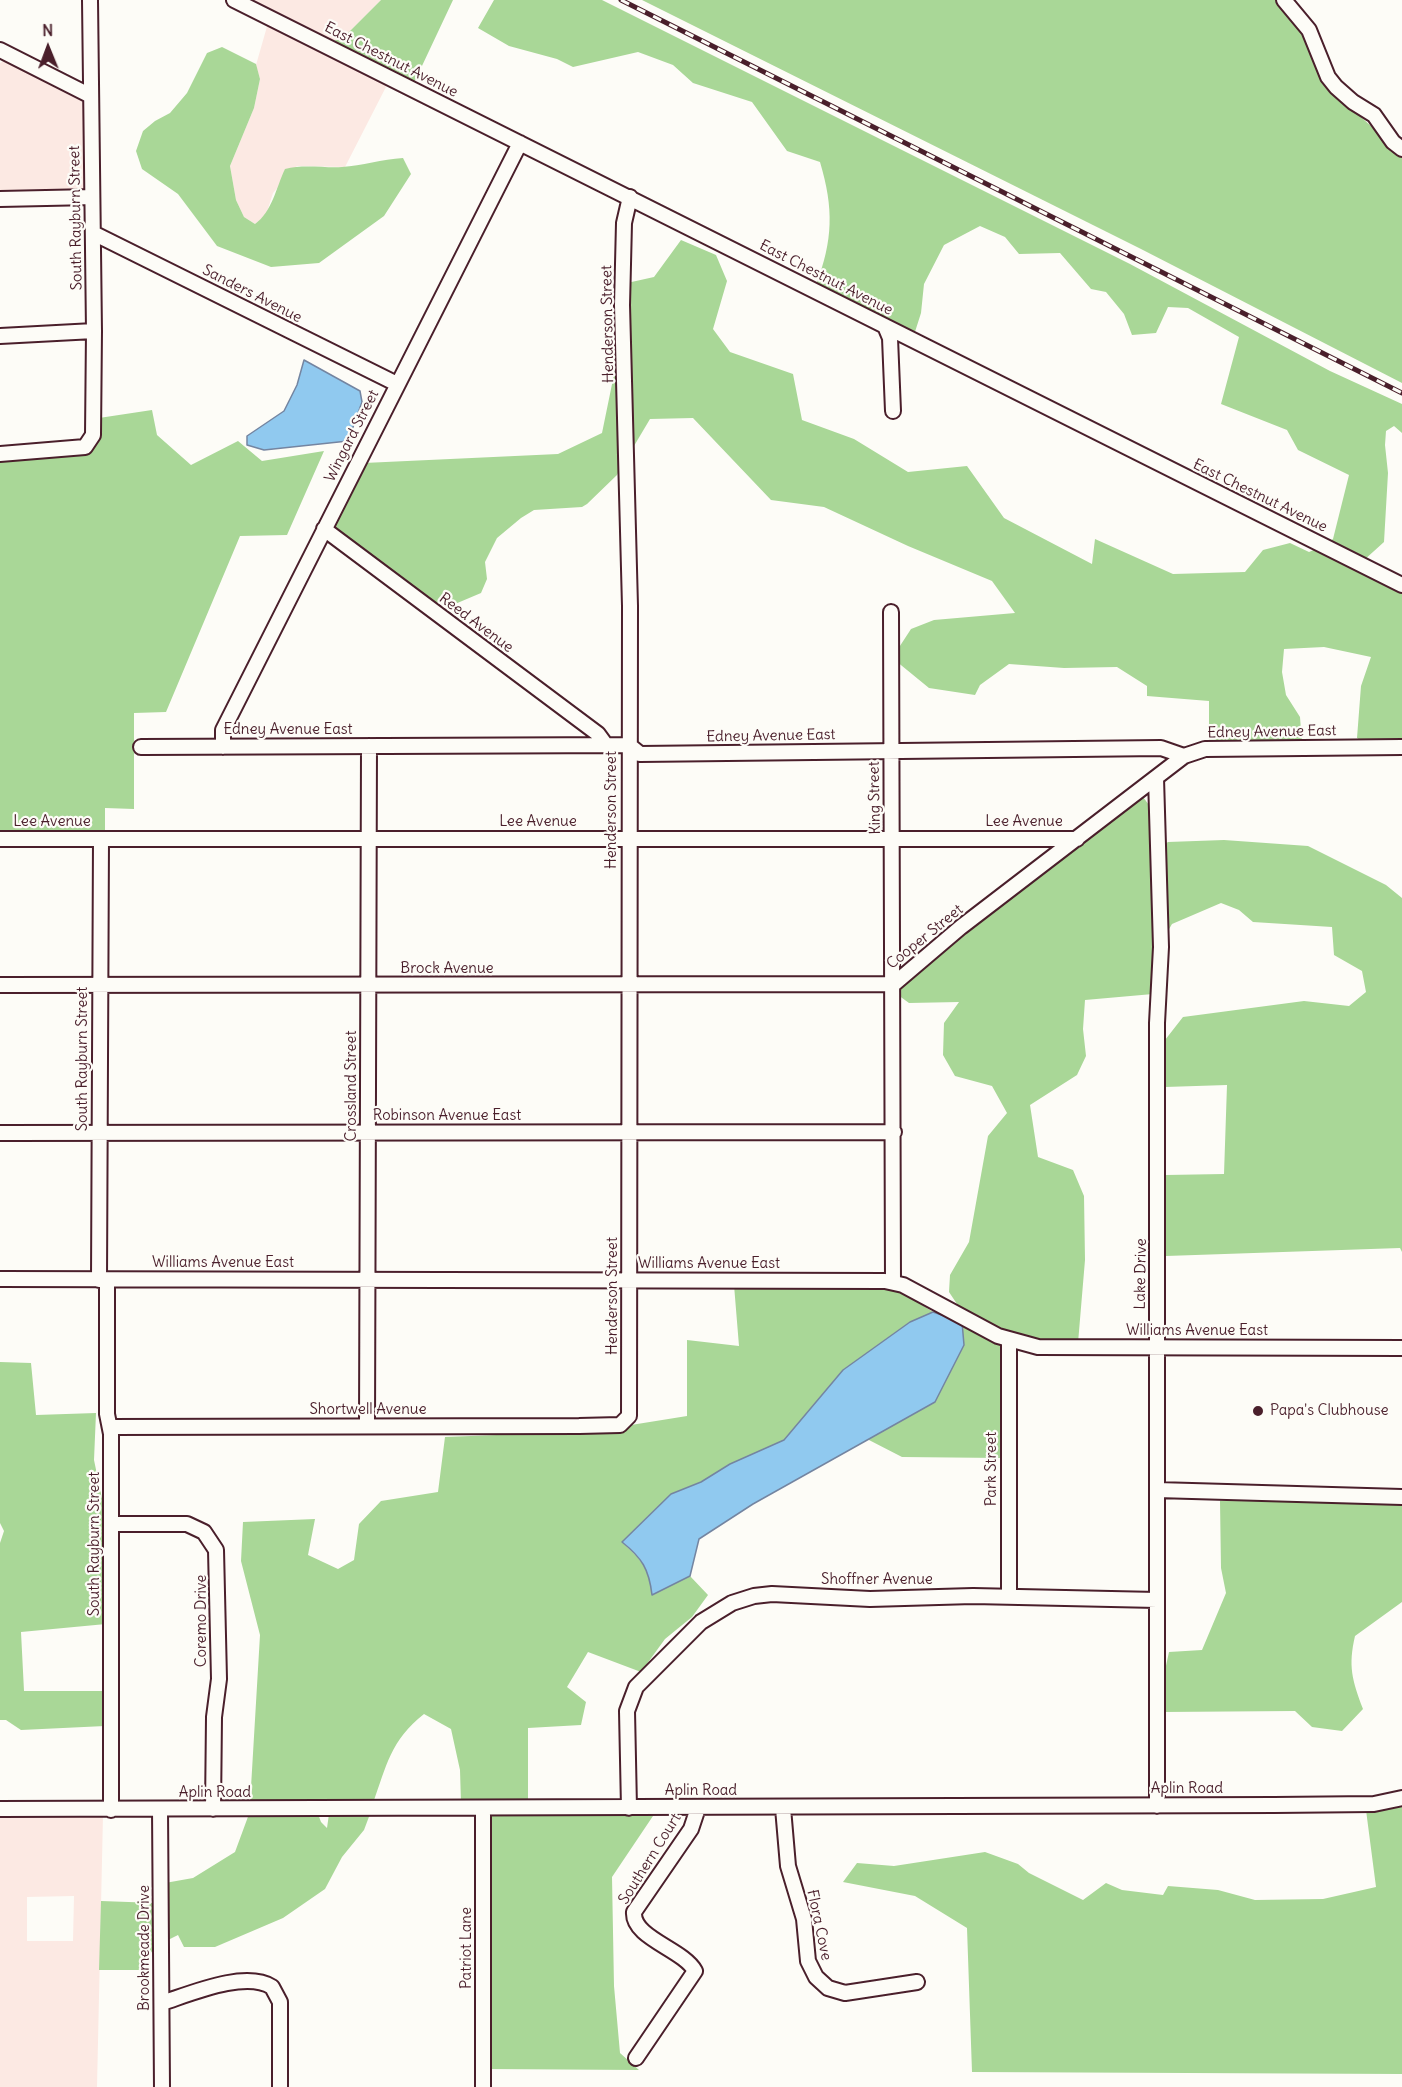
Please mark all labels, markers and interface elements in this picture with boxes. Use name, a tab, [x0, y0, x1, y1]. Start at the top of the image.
north arrow	[18, 18, 78, 78]
street label: East Chestnut Avenue	[321, 19, 461, 101]
text: N	[42, 20, 53, 40]
street label: South Rayburn Street	[66, 145, 86, 291]
street label: East Chestnut Avenue	[756, 237, 896, 319]
street label: Sanders Avenue	[199, 261, 305, 327]
street label: Henderson Street	[598, 265, 618, 383]
street label: Wingard Street	[321, 387, 383, 485]
street label: East Chestnut Avenue	[1190, 456, 1330, 536]
street label: Reed Avenue	[435, 589, 517, 657]
street label: Edney Avenue East	[223, 721, 353, 739]
street label: Edney Avenue East	[1207, 722, 1337, 742]
street label: Edney Avenue East	[706, 726, 836, 746]
street label: Henderson Street	[603, 751, 621, 869]
street label: King Street	[865, 761, 885, 835]
street label: Lee Avenue	[13, 813, 91, 831]
street label: Lee Avenue	[499, 813, 577, 831]
street label: Lee Avenue	[985, 813, 1063, 831]
street label: Cooper Street	[883, 901, 967, 973]
street label: Brock Avenue	[400, 960, 494, 978]
street label: South Rayburn Street	[74, 987, 92, 1131]
street label: Crossland Street	[343, 1031, 361, 1141]
street label: Robinson Avenue East	[373, 1107, 521, 1125]
street label: Henderson Street	[604, 1237, 622, 1355]
street label: Lake Drive	[1131, 1238, 1151, 1310]
street label: Williams Avenue East	[152, 1254, 294, 1272]
street label: Williams Avenue East	[638, 1255, 780, 1273]
street label: Williams Avenue East	[1126, 1322, 1268, 1340]
street label: Shortwell Avenue	[309, 1401, 427, 1419]
place label: Papa's Clubhouse	[1270, 1402, 1389, 1420]
marker: Papa's Clubhouse	[1251, 1404, 1265, 1418]
street label: Park Street	[983, 1432, 1001, 1506]
street label: South Rayburn Street	[86, 1472, 104, 1616]
street label: Shoffner Avenue	[821, 1571, 933, 1589]
street label: Coremo Drive	[193, 1575, 211, 1667]
street label: Aplin Road	[1151, 1780, 1223, 1798]
street label: Aplin Road	[665, 1782, 737, 1800]
street label: Aplin Road	[179, 1784, 251, 1802]
street label: Southern Court	[615, 1810, 685, 1908]
street label: Brookmeade Drive	[136, 1885, 154, 2011]
street label: Flora Cove	[803, 1888, 835, 1962]
street label: Patriot Lane	[458, 1907, 476, 1989]

